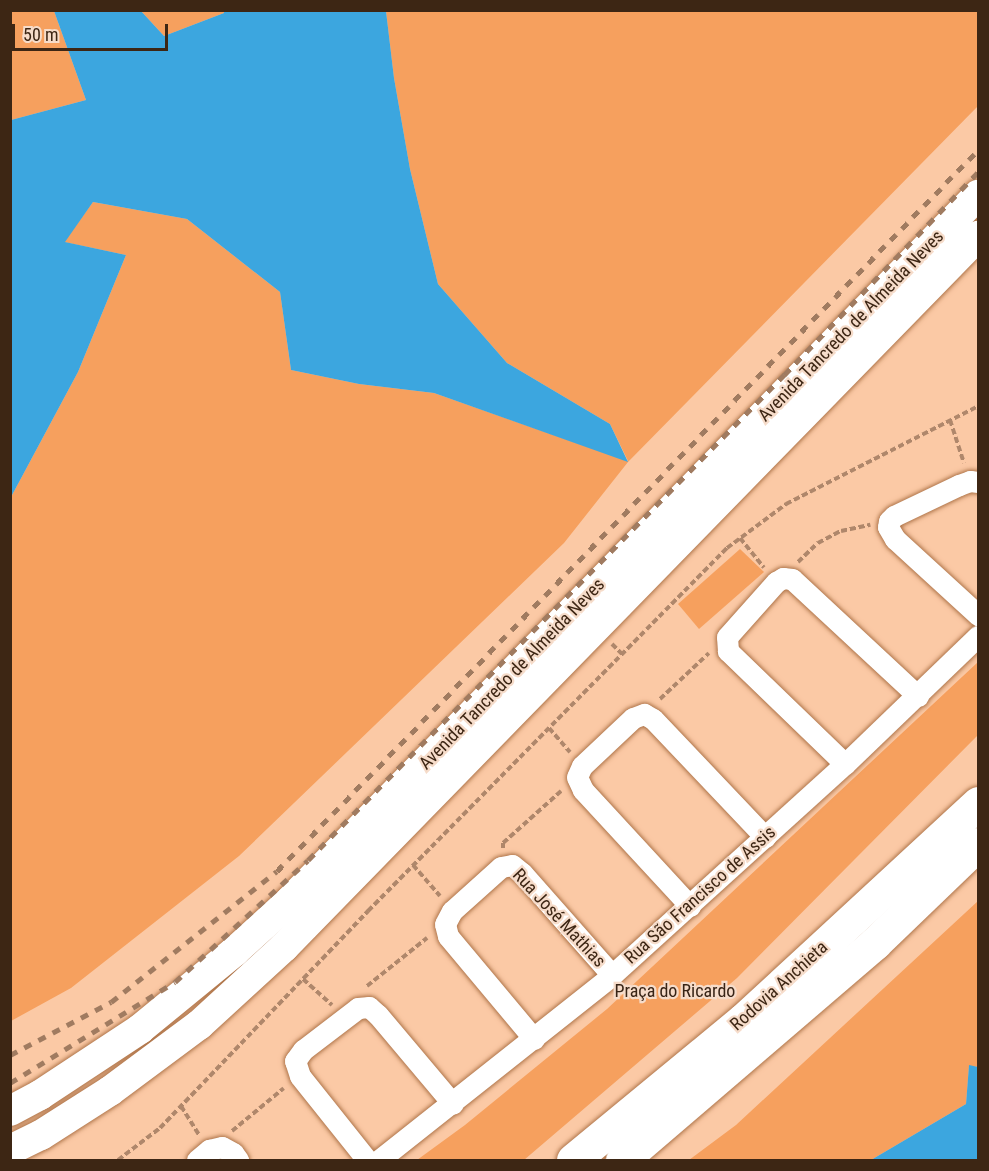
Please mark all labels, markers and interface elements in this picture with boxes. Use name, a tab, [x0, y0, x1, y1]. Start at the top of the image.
scale bar	[15, 12, 171, 50]
text: 50 m	[23, 24, 58, 45]
street label: Avenida Tancredo de Almeida Neves	[754, 226, 948, 426]
street label: Avenida Tancredo de Almeida Neves	[415, 574, 609, 774]
street label: Rua São Francisco de Assis	[620, 821, 780, 969]
street label: Rua José Mathias	[508, 864, 610, 972]
street label: Rodovia Anchieta	[726, 937, 832, 1035]
park label: Praça do Ricardo	[615, 980, 735, 1002]

